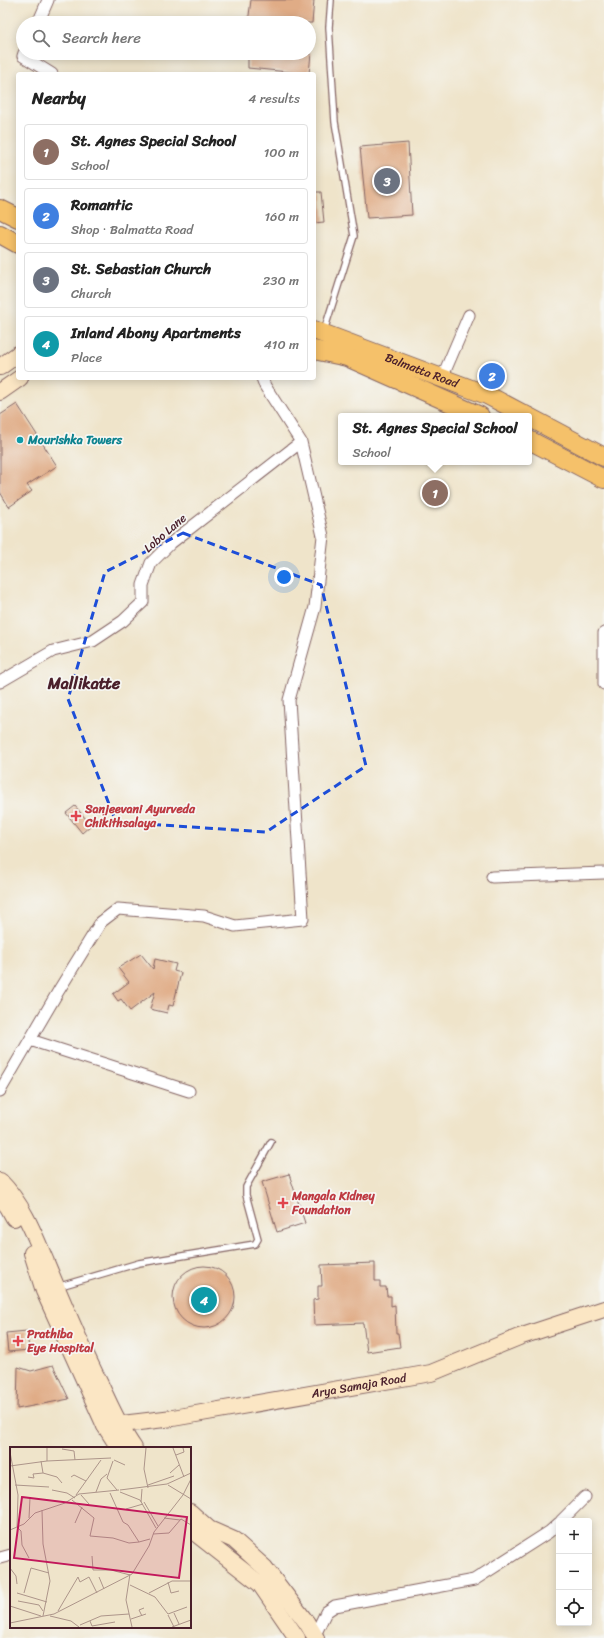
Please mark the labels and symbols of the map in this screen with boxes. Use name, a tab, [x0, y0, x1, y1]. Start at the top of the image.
pin: 3	[374, 166, 400, 196]
street label: Balmatta Road	[382, 347, 463, 395]
pin: 2	[479, 361, 505, 391]
place label: Mourishka Towers	[27, 429, 123, 451]
marker: Mourishka Towers	[15, 435, 25, 445]
pin: 1	[422, 478, 448, 508]
street label: Lobo Lane	[138, 508, 192, 558]
your location	[274, 567, 294, 587]
district label: Mallikatte	[47, 669, 121, 698]
place label: Sanjeevani Ayurveda Chikithsalaya	[84, 798, 196, 834]
marker: Sanjeevani Ayurveda Chikithsalaya	[70, 810, 82, 822]
place label: Mangala Kidney Foundation	[291, 1185, 376, 1221]
marker: Mangala Kidney Foundation	[277, 1197, 289, 1209]
pin: 4	[191, 1285, 217, 1315]
place label: Prathiba Eye Hospital	[27, 1323, 94, 1359]
marker: Prathiba Eye Hospital	[12, 1335, 24, 1347]
street label: Arya Samaja Road	[309, 1366, 408, 1405]
inset map	[10, 1447, 191, 1628]

